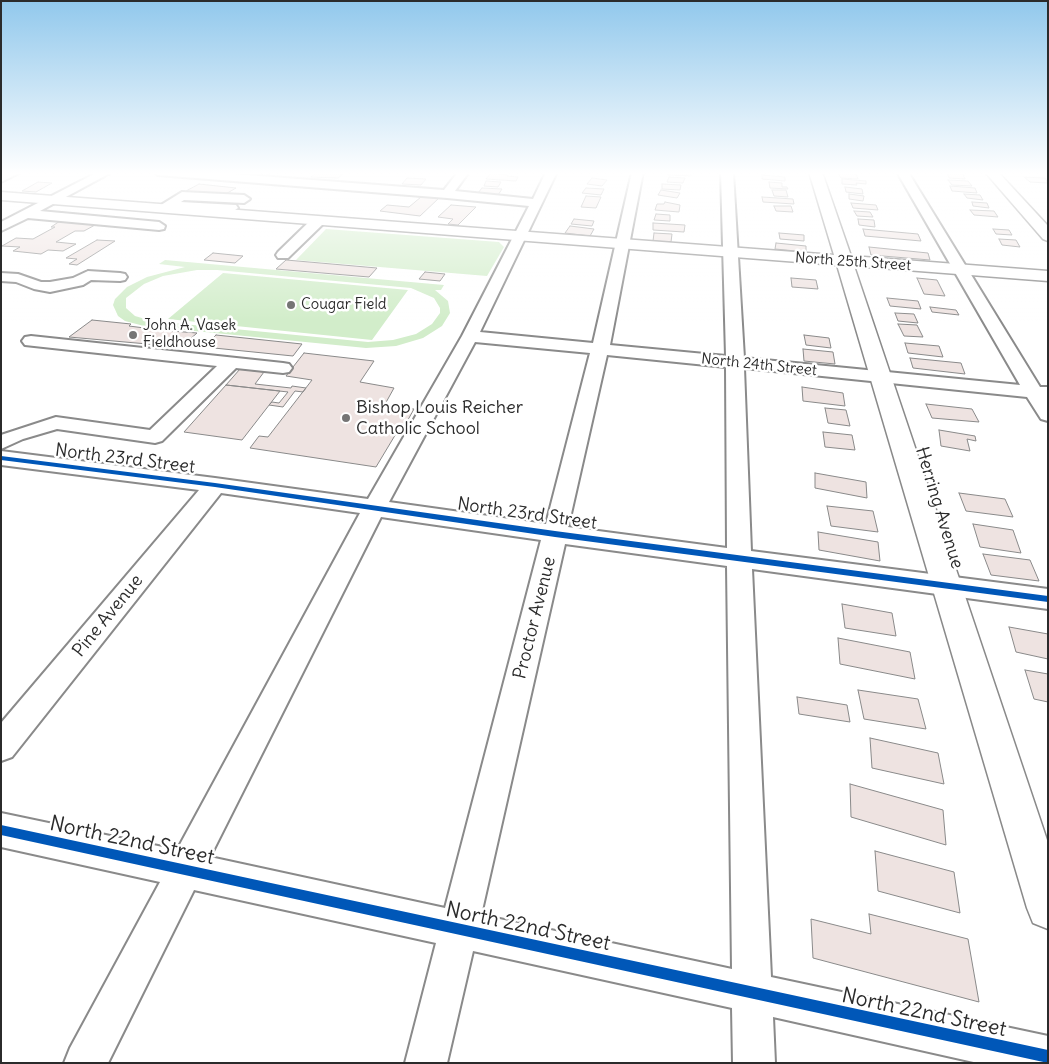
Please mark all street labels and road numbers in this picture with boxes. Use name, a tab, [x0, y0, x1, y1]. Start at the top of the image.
street label: North 25th Street	[794, 249, 912, 275]
street label: North 24th Street	[700, 350, 818, 380]
street label: North 23rd Street	[54, 440, 196, 478]
street label: Herring Avenue	[910, 444, 968, 572]
street label: North 23rd Street	[456, 494, 598, 534]
street label: Proctor Avenue	[509, 555, 561, 681]
street label: Pine Avenue	[68, 571, 148, 661]
street label: North 22nd Street	[47, 811, 217, 871]
street label: North 22nd Street	[443, 897, 613, 957]
street label: North 22nd Street	[839, 983, 1009, 1043]

